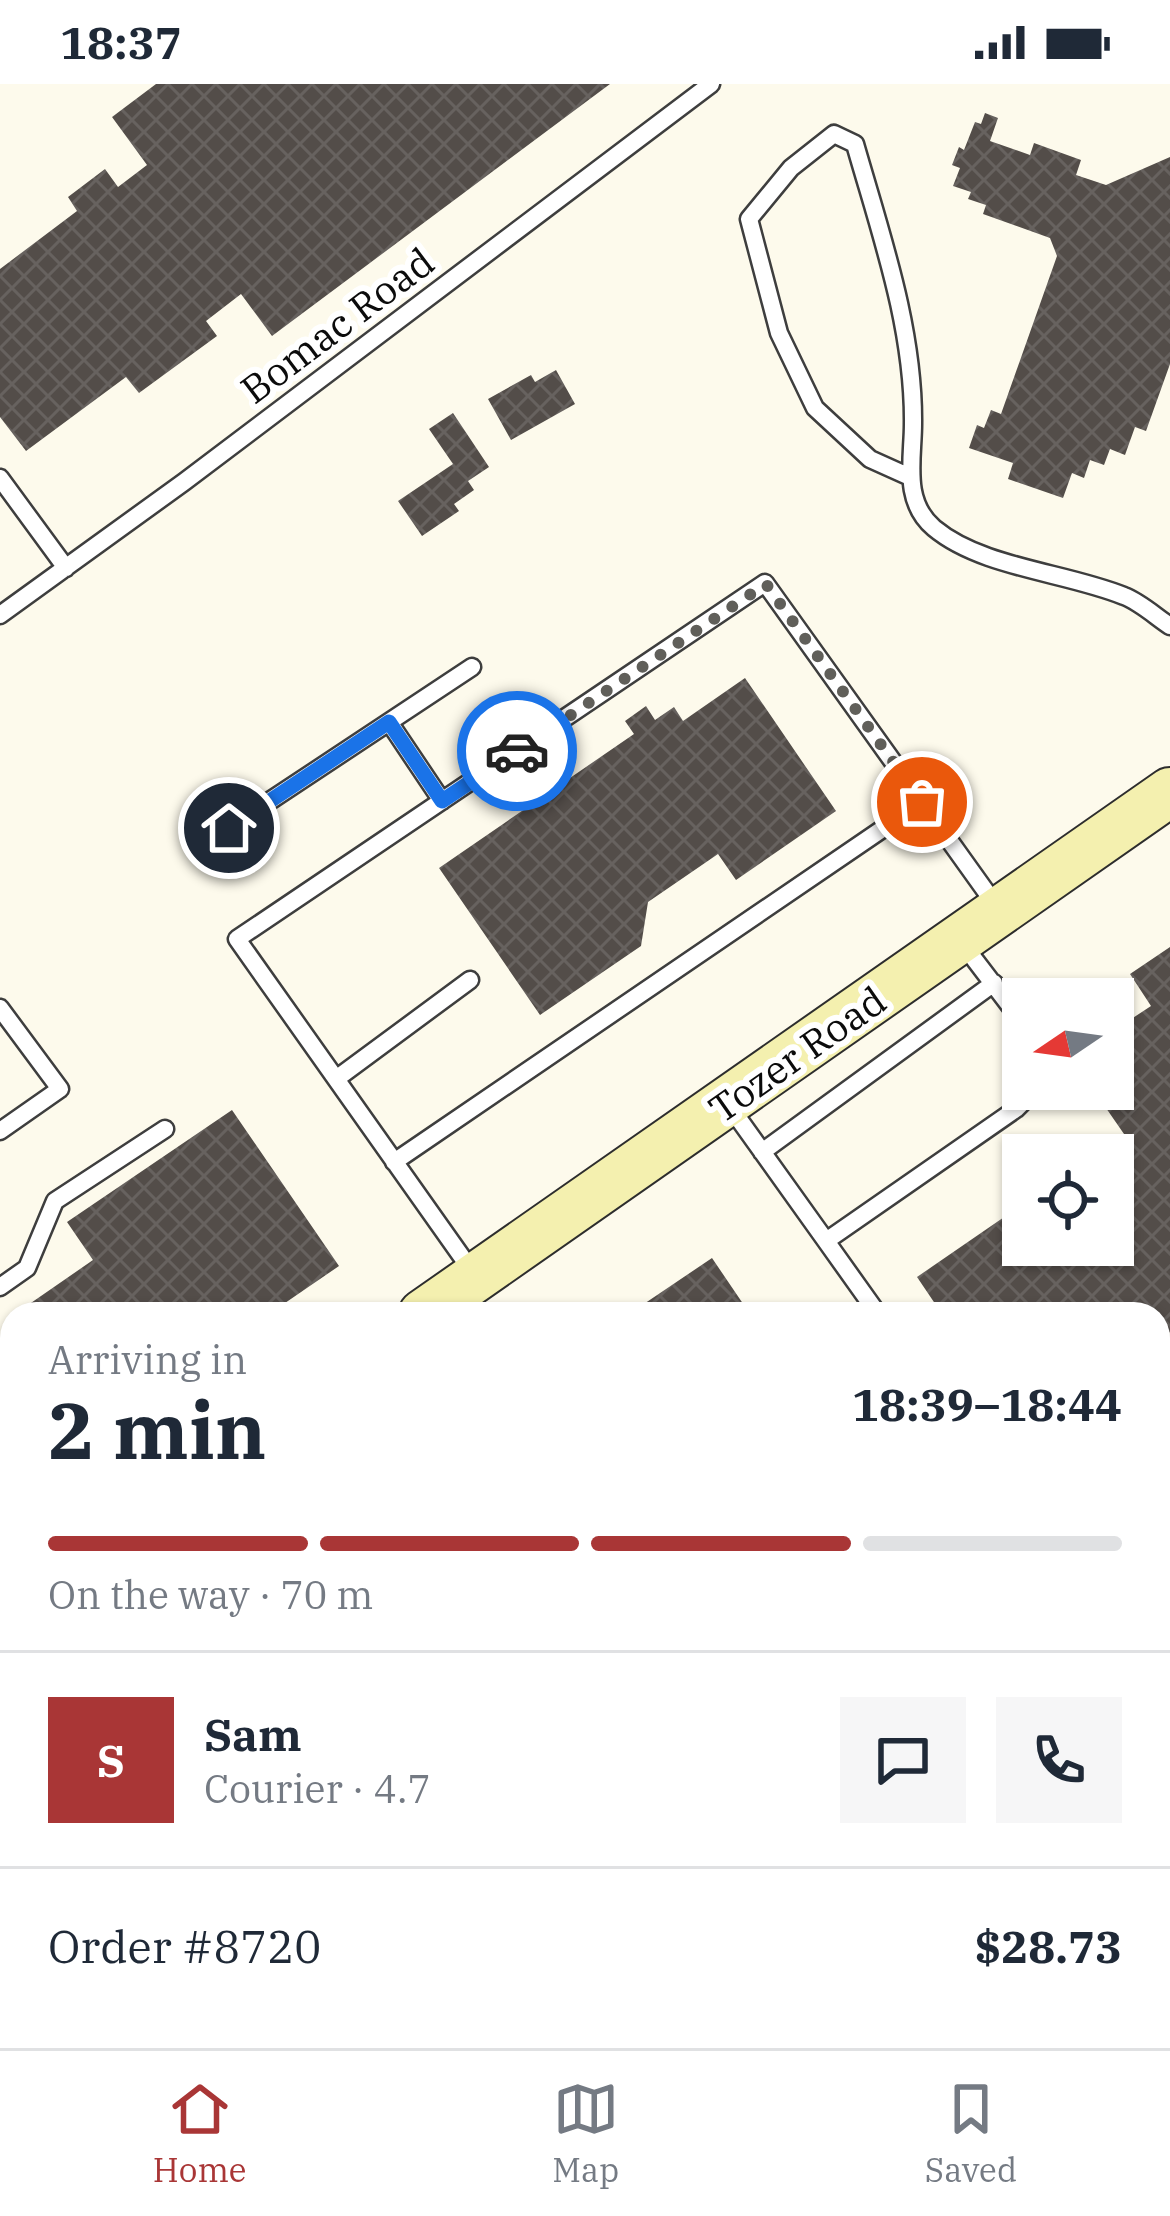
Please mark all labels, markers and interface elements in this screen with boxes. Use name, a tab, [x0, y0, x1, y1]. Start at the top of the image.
text: 18:37	[60, 13, 182, 71]
street label: Bomac Road	[230, 236, 444, 414]
courier	[457, 691, 577, 811]
icon: car	[484, 718, 550, 784]
pin	[871, 751, 973, 853]
icon: bag	[889, 769, 955, 835]
pin	[178, 777, 280, 879]
icon: home	[196, 795, 262, 861]
street label: Tozer Road	[698, 974, 896, 1134]
north arrow	[1002, 978, 1134, 1110]
map controls	[1002, 978, 1134, 1266]
button: locate	[1002, 1134, 1134, 1266]
text: Arriving in	[48, 1334, 247, 1385]
text: 18:39–18:44	[852, 1375, 1122, 1433]
text: 2 min	[48, 1379, 266, 1480]
text: On the way · 70 m	[48, 1569, 373, 1620]
button: chat	[840, 1697, 966, 1823]
button: phone	[996, 1697, 1122, 1823]
text: Sam	[204, 1705, 302, 1763]
text: S	[97, 1731, 125, 1789]
text: Courier · 4.7	[204, 1763, 431, 1814]
text: Order #8720	[48, 1917, 321, 1975]
text: $28.73	[975, 1917, 1122, 1975]
tab: Home	[153, 2076, 247, 2191]
tab: Map	[552, 2076, 619, 2191]
tab: Saved	[925, 2076, 1017, 2191]

